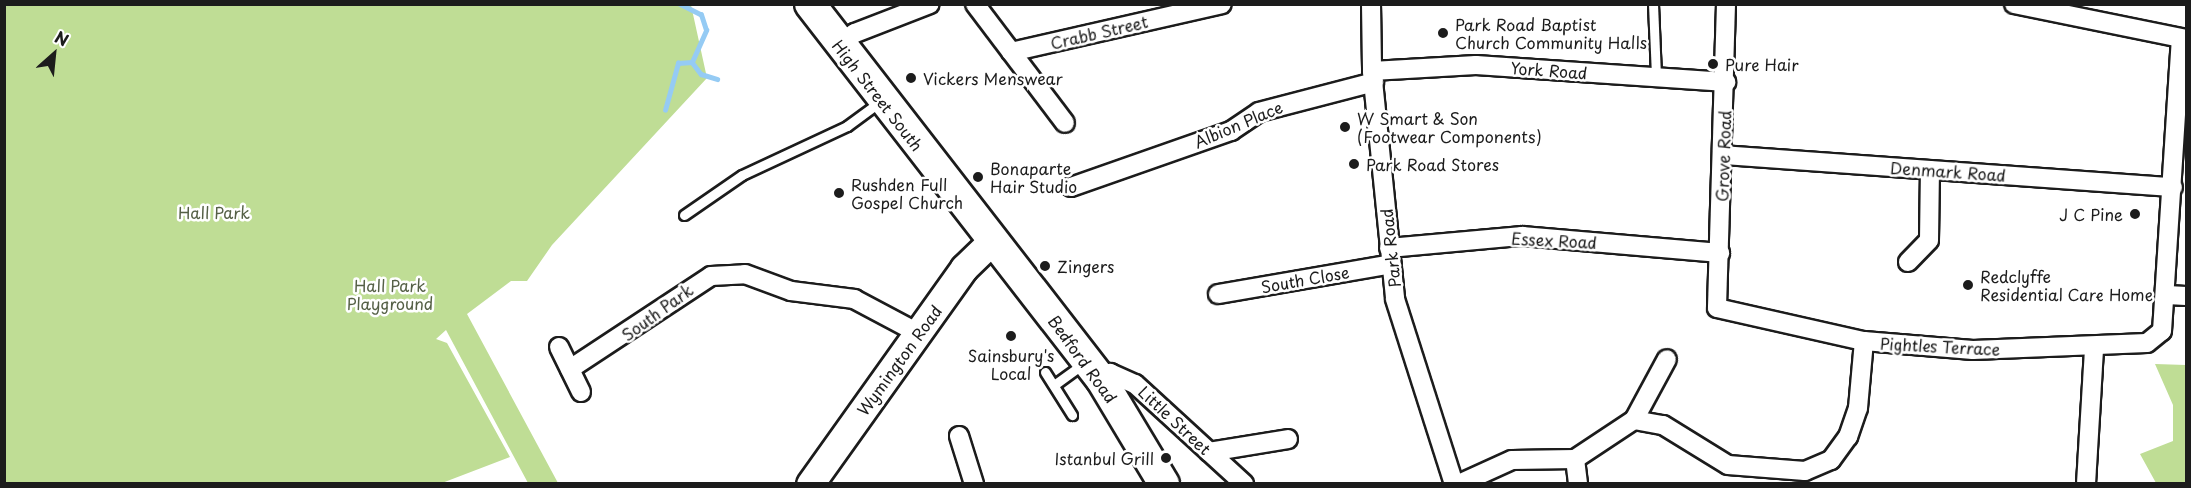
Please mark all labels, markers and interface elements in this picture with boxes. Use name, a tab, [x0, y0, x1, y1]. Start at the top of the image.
street label: Crabb Street	[1048, 11, 1150, 53]
place label: Park Road Baptist Church Community Halls	[1455, 14, 1648, 52]
north arrow	[24, 24, 84, 84]
text: N	[51, 24, 73, 52]
marker: Park Road Baptist Church Community Halls	[1436, 26, 1450, 40]
street label: High Street South	[828, 35, 928, 155]
place label: Pure Hair	[1725, 54, 1799, 74]
marker: Pure Hair	[1706, 57, 1720, 71]
street label: York Road	[1510, 58, 1588, 82]
place label: Vickers Menswear	[923, 68, 1063, 88]
marker: Vickers Menswear	[904, 71, 918, 85]
street label: Albion Place	[1191, 97, 1285, 151]
place label: W Smart & Son (Footwear Components)	[1357, 108, 1542, 146]
street label: Grove Road	[1712, 111, 1734, 201]
marker: W Smart & Son (Footwear Components)	[1338, 120, 1352, 134]
place label: Park Road Stores	[1366, 154, 1499, 174]
marker: Park Road Stores	[1347, 157, 1361, 171]
street label: Denmark Road	[1889, 157, 2007, 185]
place label: Bonaparte Hair Studio	[990, 158, 1077, 196]
marker: Bonaparte Hair Studio	[971, 170, 985, 184]
place label: Rushden Full Gospel Church	[851, 174, 963, 212]
marker: Rushden Full Gospel Church	[832, 186, 846, 200]
park label: Hall Park	[178, 202, 250, 222]
place label: J C Pine	[2058, 204, 2123, 224]
street label: Park Road	[1376, 207, 1404, 289]
marker: J C Pine	[2128, 207, 2142, 221]
street label: Essex Road	[1511, 228, 1597, 252]
place label: Zingers	[1057, 256, 1114, 276]
marker: Zingers	[1038, 259, 1052, 273]
street label: South Close	[1259, 262, 1351, 296]
place label: Redclyffe Residential Care Home	[1980, 266, 2154, 304]
park label: Hall Park Playground	[347, 275, 433, 313]
marker: Redclyffe Residential Care Home	[1961, 278, 1975, 292]
street label: South Park	[617, 279, 697, 345]
street label: Wymington Road	[853, 301, 945, 419]
street label: Bedford Road	[1045, 312, 1121, 406]
marker: Sainsbury's Local	[1004, 329, 1018, 343]
street label: Pightles Terrace	[1879, 333, 2001, 359]
place label: Sainsbury's Local	[968, 345, 1054, 383]
street label: Little Street	[1135, 381, 1215, 459]
place label: Istanbul Grill	[1055, 448, 1154, 468]
marker: Istanbul Grill	[1159, 451, 1173, 465]

